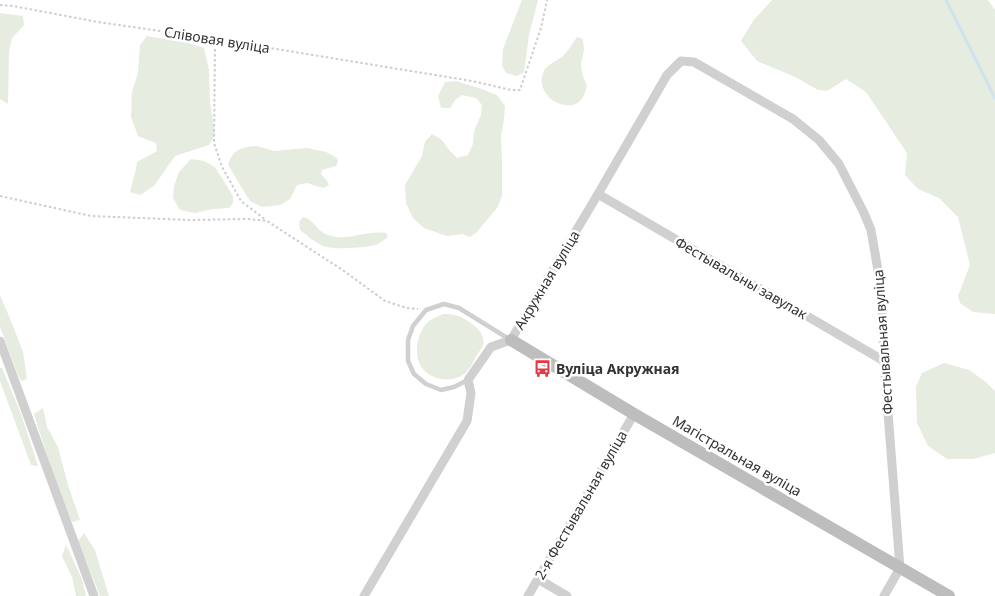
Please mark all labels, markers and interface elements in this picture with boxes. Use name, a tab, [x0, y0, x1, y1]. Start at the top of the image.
street label: Слівовая вуліца	[163, 22, 271, 57]
street label: Акружная вуліца	[509, 227, 584, 333]
street label: Фестывальны завулак	[672, 232, 811, 324]
street label: Фестывальная вуліца	[868, 269, 897, 415]
bus stop icon: Вуліца Акружная	[532, 359, 552, 379]
place label: Вуліца Акружная	[556, 359, 680, 378]
street label: Магістральная вуліца	[669, 411, 805, 500]
street label: 2-я Фестывальная вуліца	[530, 427, 631, 583]

